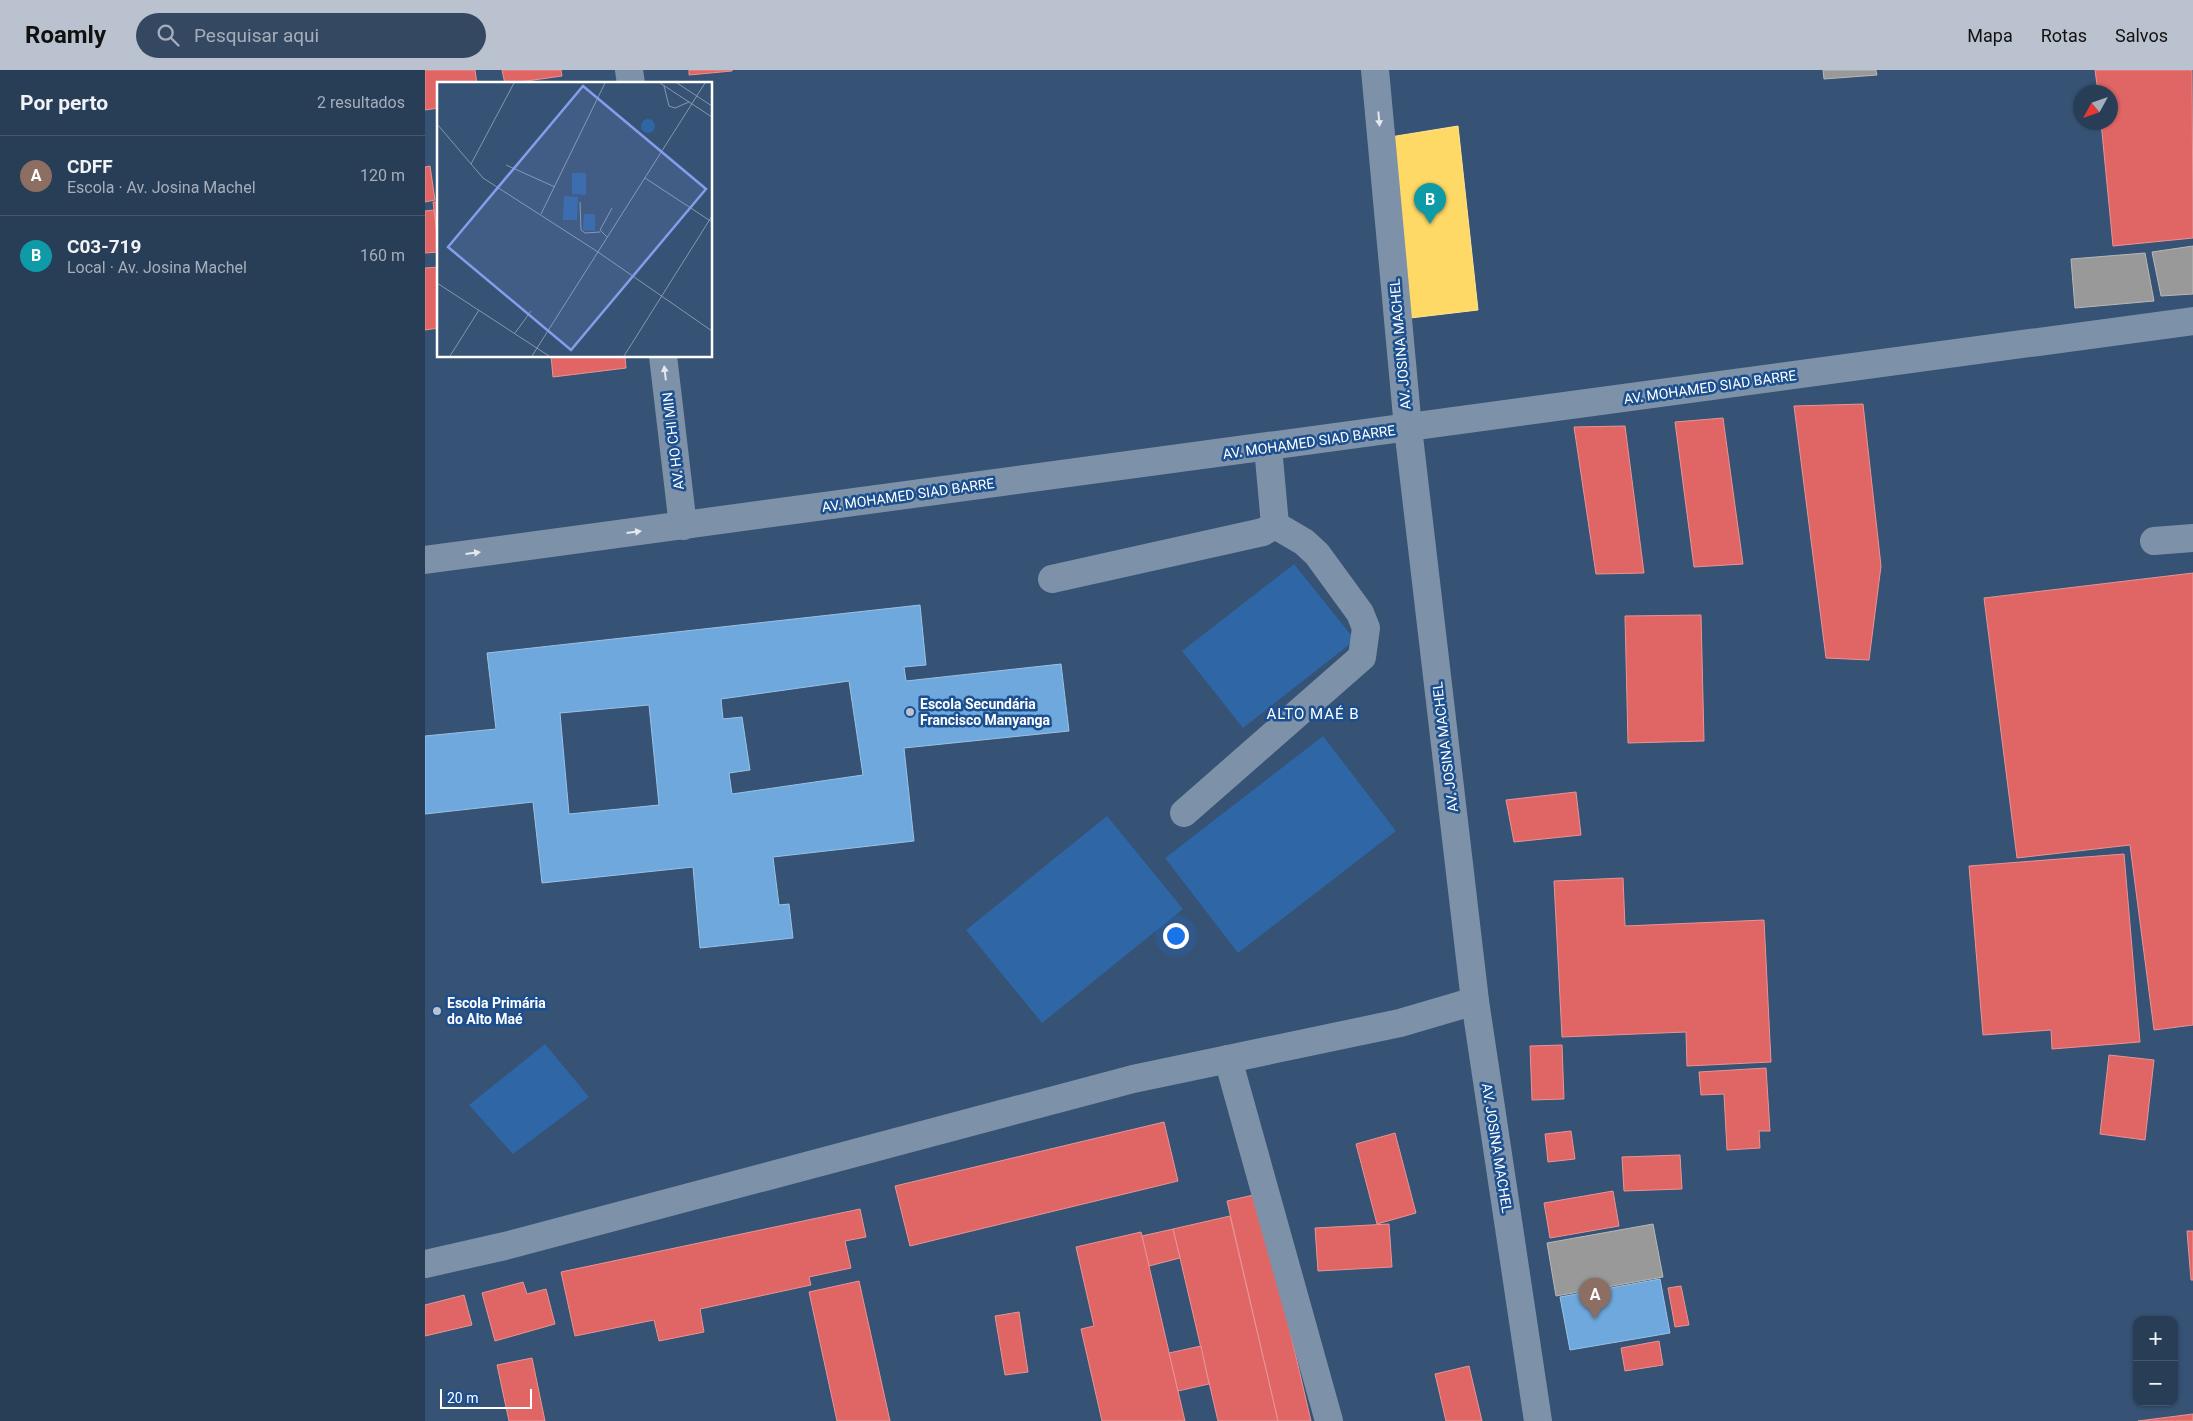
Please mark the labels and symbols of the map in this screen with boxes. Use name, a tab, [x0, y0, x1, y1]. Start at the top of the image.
inset map	[437, 82, 713, 358]
north arrow	[2073, 85, 2118, 130]
one-way arrow	[1375, 111, 1383, 127]
pin: B	[1414, 183, 1446, 224]
street label: AV. JOSINA MACHEL	[1386, 277, 1414, 410]
one-way arrow	[661, 365, 669, 381]
street label: AV. MOHAMED SIAD BARRE	[1623, 367, 1797, 407]
street label: AV. HO CHI MIN	[659, 391, 687, 491]
street label: AV. MOHAMED SIAD BARRE	[1222, 422, 1396, 462]
street label: AV. MOHAMED SIAD BARRE	[821, 475, 995, 515]
one-way arrow	[627, 528, 643, 536]
one-way arrow	[466, 549, 482, 557]
street label: AV. JOSINA MACHEL	[1429, 680, 1461, 813]
place label: Escola Secundária Francisco Manyanga	[920, 696, 1050, 728]
district label: ALTO MAÉ B	[1266, 705, 1360, 723]
marker: Escola Secundária Francisco Manyanga	[904, 706, 916, 718]
your location	[1163, 923, 1189, 949]
place label: Escola Primária do Alto Maé	[447, 995, 546, 1027]
marker: Escola Primária do Alto Maé	[431, 1005, 443, 1017]
street label: AV. JOSINA MACHEL	[1479, 1082, 1515, 1215]
pin: A	[1579, 1278, 1611, 1319]
scale bar	[440, 1386, 533, 1409]

